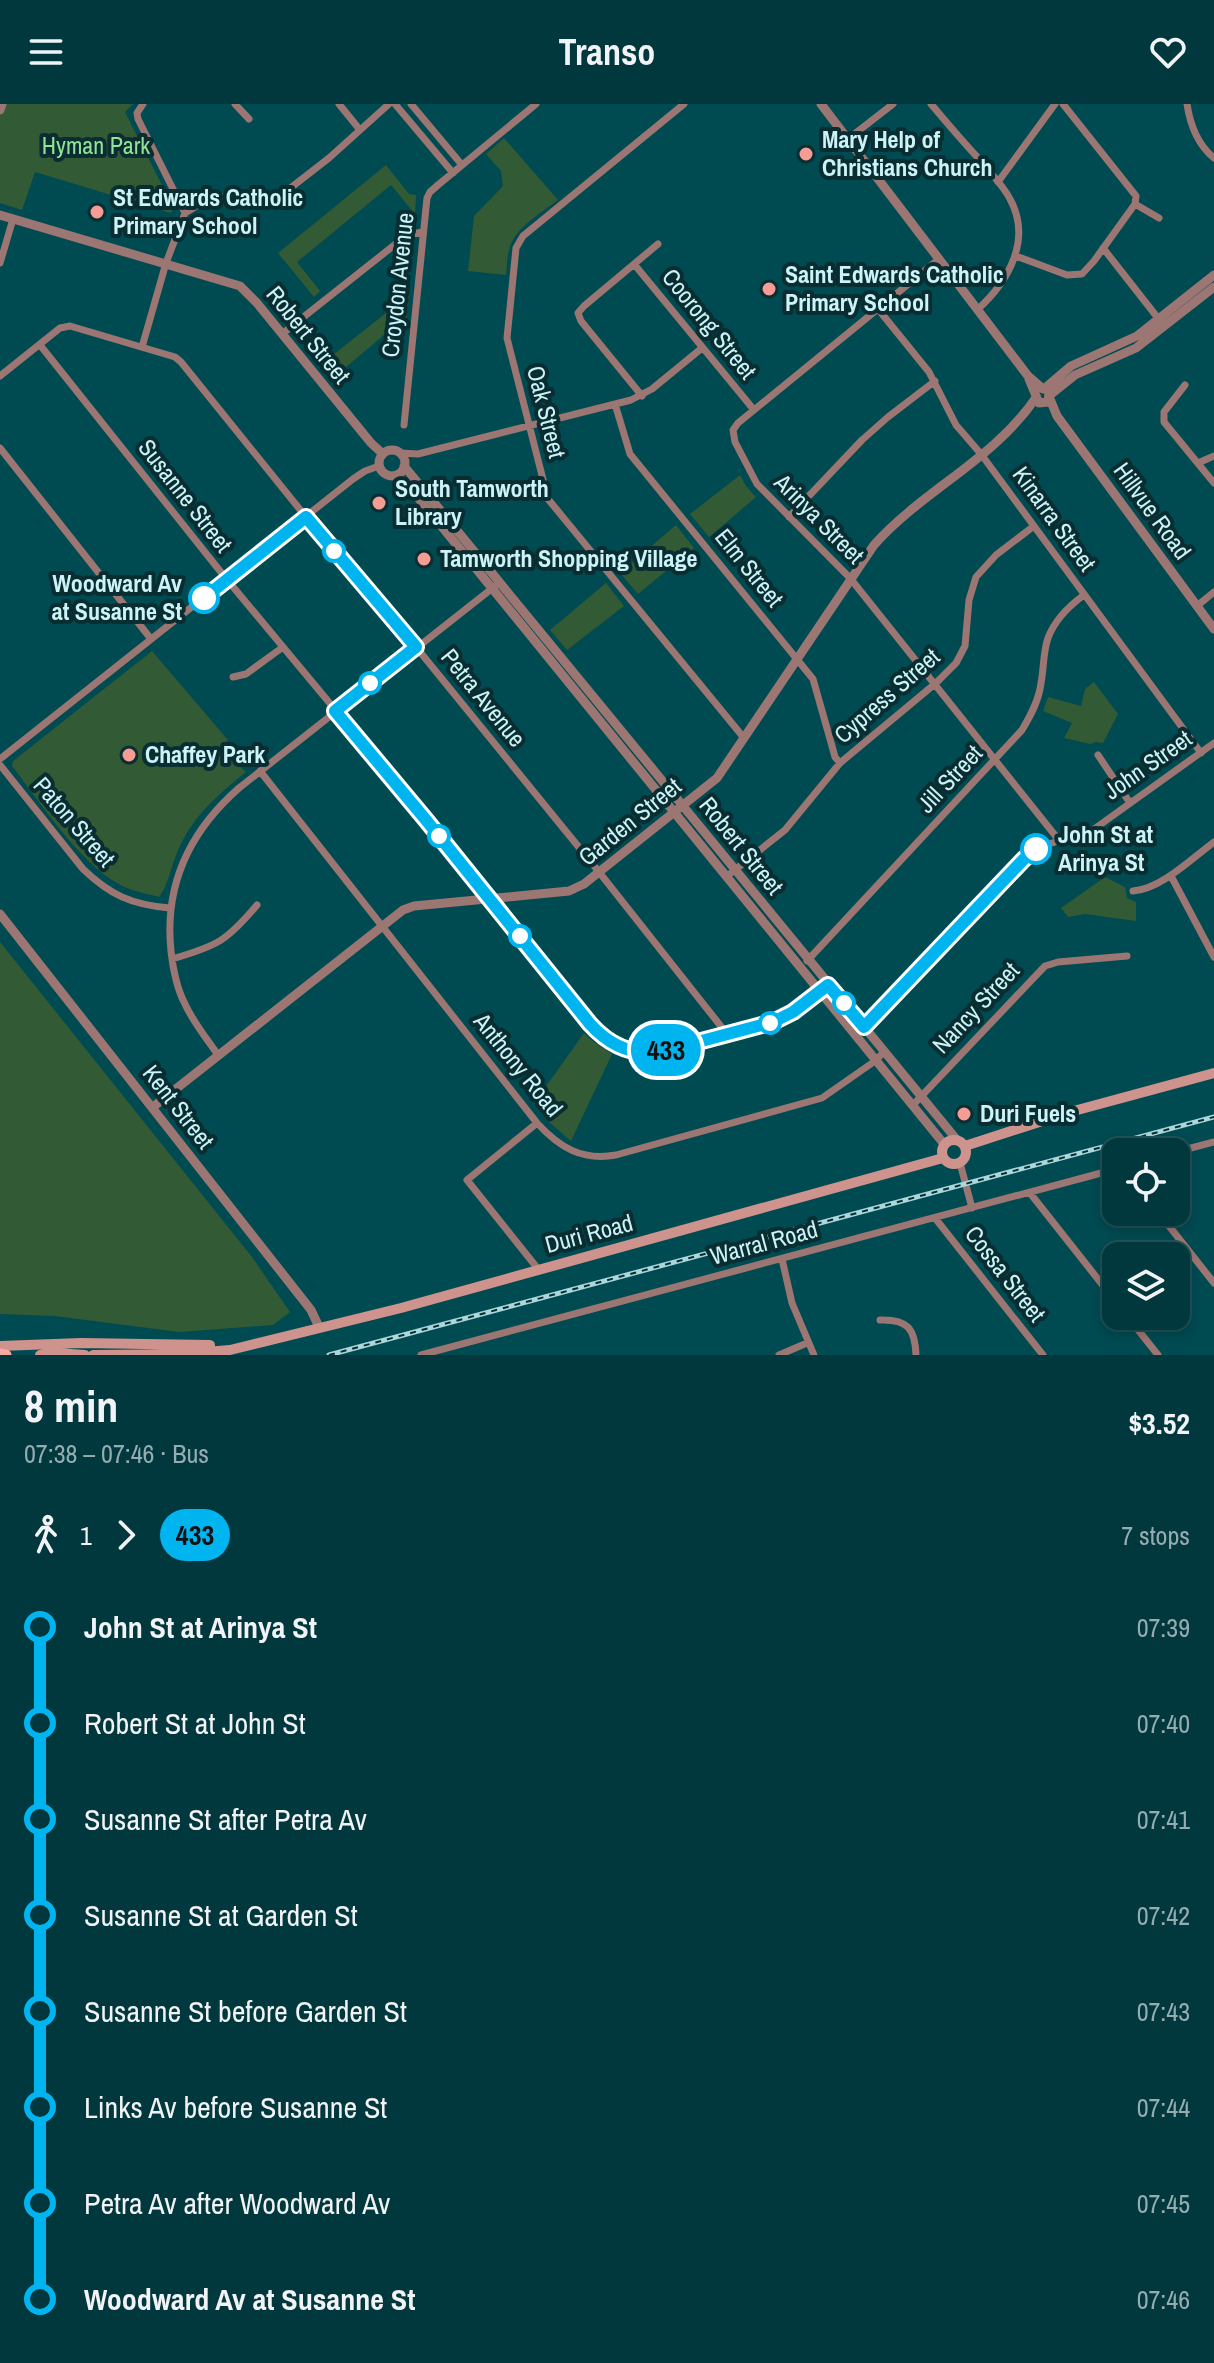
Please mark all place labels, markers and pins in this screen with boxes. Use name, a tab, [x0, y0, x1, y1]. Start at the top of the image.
place label: Mary Help of Christians Church	[822, 123, 993, 183]
marker: Mary Help of Christians Church	[797, 145, 815, 163]
place label: St Edwards Catholic Primary School	[113, 181, 303, 241]
marker: St Edwards Catholic Primary School	[88, 203, 106, 221]
place label: Saint Edwards Catholic Primary School	[785, 258, 1004, 318]
marker: Saint Edwards Catholic Primary School	[760, 280, 778, 298]
place label: South Tamworth Library	[395, 472, 549, 532]
marker: South Tamworth Library	[370, 494, 388, 512]
unlabelled marker	[323, 540, 345, 562]
place label: Tamworth Shopping Village	[440, 542, 697, 574]
marker: Tamworth Shopping Village	[415, 550, 433, 568]
place label: Woodward Av at Susanne St	[52, 567, 182, 627]
marker: Woodward Av at Susanne St	[189, 583, 219, 613]
unlabelled marker	[359, 672, 381, 694]
place label: Chaffey Park	[145, 738, 265, 770]
marker: Chaffey Park	[120, 746, 138, 764]
place label: John St at Arinya St	[1058, 818, 1154, 878]
unlabelled marker	[428, 825, 450, 847]
marker: John St at Arinya St	[1021, 834, 1051, 864]
unlabelled marker	[509, 925, 531, 947]
unlabelled marker	[833, 992, 855, 1014]
unlabelled marker	[759, 1012, 781, 1034]
place label: Duri Fuels	[980, 1097, 1076, 1129]
marker: Duri Fuels	[955, 1105, 973, 1123]

